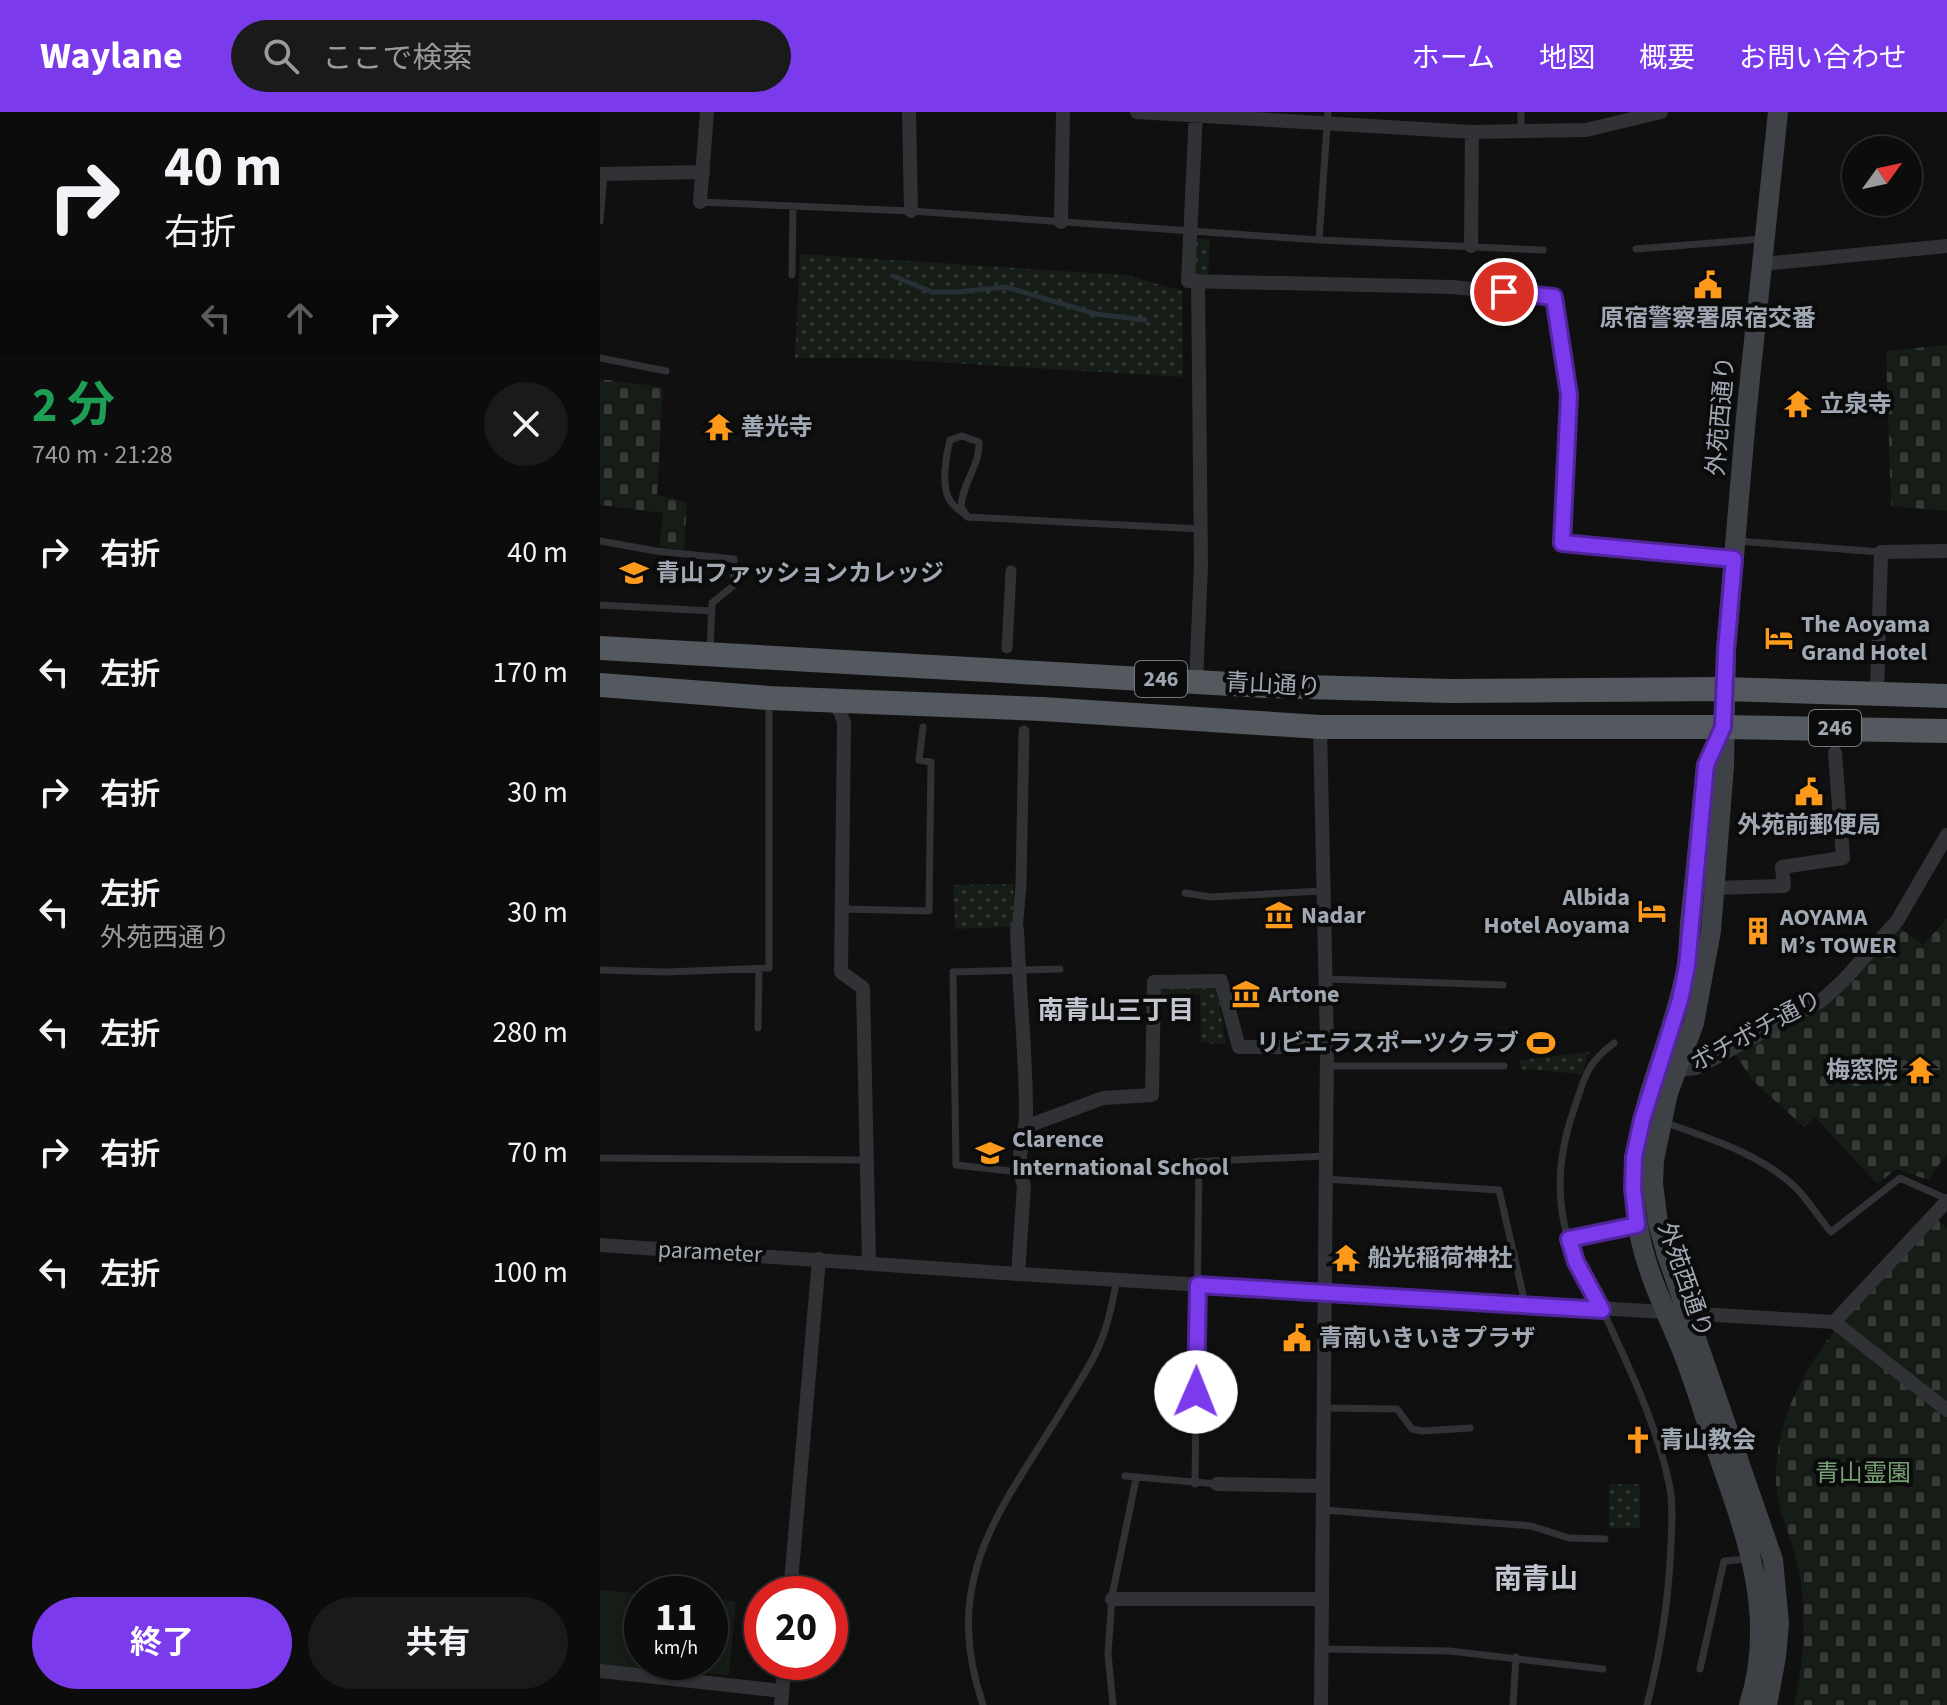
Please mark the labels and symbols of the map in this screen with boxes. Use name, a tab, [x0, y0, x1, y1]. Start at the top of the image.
north arrow	[1842, 136, 1922, 216]
pin	[1470, 258, 1538, 326]
public building icon: 原宿警察署原宿交番	[1693, 270, 1723, 300]
place label: 原宿警察署原宿交番	[1600, 301, 1816, 336]
street label: 外苑西通り	[1698, 355, 1744, 477]
place label: 立泉寺	[1820, 387, 1892, 422]
temple icon: 立泉寺	[1783, 389, 1813, 419]
place label: 善光寺	[741, 410, 813, 445]
temple icon: 善光寺	[704, 412, 734, 442]
place label: 青山ファッションカレッジ	[656, 556, 944, 591]
school or university icon: 青山ファッションカレッジ	[619, 558, 649, 588]
place label: The Aoyama Grand Hotel	[1801, 607, 1930, 670]
hotel icon: The Aoyama Grand Hotel	[1764, 623, 1794, 653]
road number: 246	[1135, 661, 1187, 697]
street label: 青山通り	[1224, 665, 1322, 705]
road number: 246	[1809, 710, 1861, 746]
public building icon: 外苑前郵便局	[1794, 777, 1824, 807]
place label: 外苑前郵便局	[1737, 808, 1881, 843]
place label: Albida Hotel Aoyama	[1484, 880, 1630, 943]
hotel icon: Albida Hotel Aoyama	[1637, 896, 1667, 926]
place label: Nadar	[1301, 898, 1366, 933]
museum icon: Nadar	[1264, 900, 1294, 930]
place label: AOYAMA M’s TOWER	[1779, 900, 1897, 963]
building icon: AOYAMA M’s TOWER	[1743, 916, 1773, 946]
place label: Artone	[1267, 977, 1340, 1012]
museum icon: Artone	[1231, 979, 1261, 1009]
street label: ボチボチ通り	[1684, 982, 1828, 1080]
district label: 南青山三丁目	[1038, 992, 1194, 1029]
place label: リビエラスポーツクラブ	[1256, 1026, 1519, 1061]
sports icon: リビエラスポーツクラブ	[1526, 1028, 1556, 1058]
place label: 梅窓院	[1826, 1053, 1898, 1088]
temple icon: 梅窓院	[1905, 1055, 1935, 1085]
place label: Clarence International School	[1012, 1122, 1229, 1185]
school or university icon: Clarence International School	[975, 1138, 1005, 1168]
street label: 外苑西通り	[1649, 1218, 1721, 1342]
street label: parameter	[657, 1232, 764, 1272]
place label: 船光稲荷神社	[1368, 1241, 1512, 1276]
temple icon: 船光稲荷神社	[1331, 1243, 1361, 1273]
place label: 青南いきいきプラザ	[1319, 1321, 1535, 1356]
public building icon: 青南いきいきプラザ	[1282, 1323, 1312, 1353]
position arrow	[1154, 1350, 1238, 1434]
place label: 青山教会	[1660, 1423, 1756, 1458]
church icon: 青山教会	[1623, 1425, 1653, 1455]
park label: 青山霊園	[1815, 1456, 1911, 1491]
district label: 南青山	[1494, 1559, 1578, 1599]
speed limit sign: 20	[744, 1576, 848, 1680]

